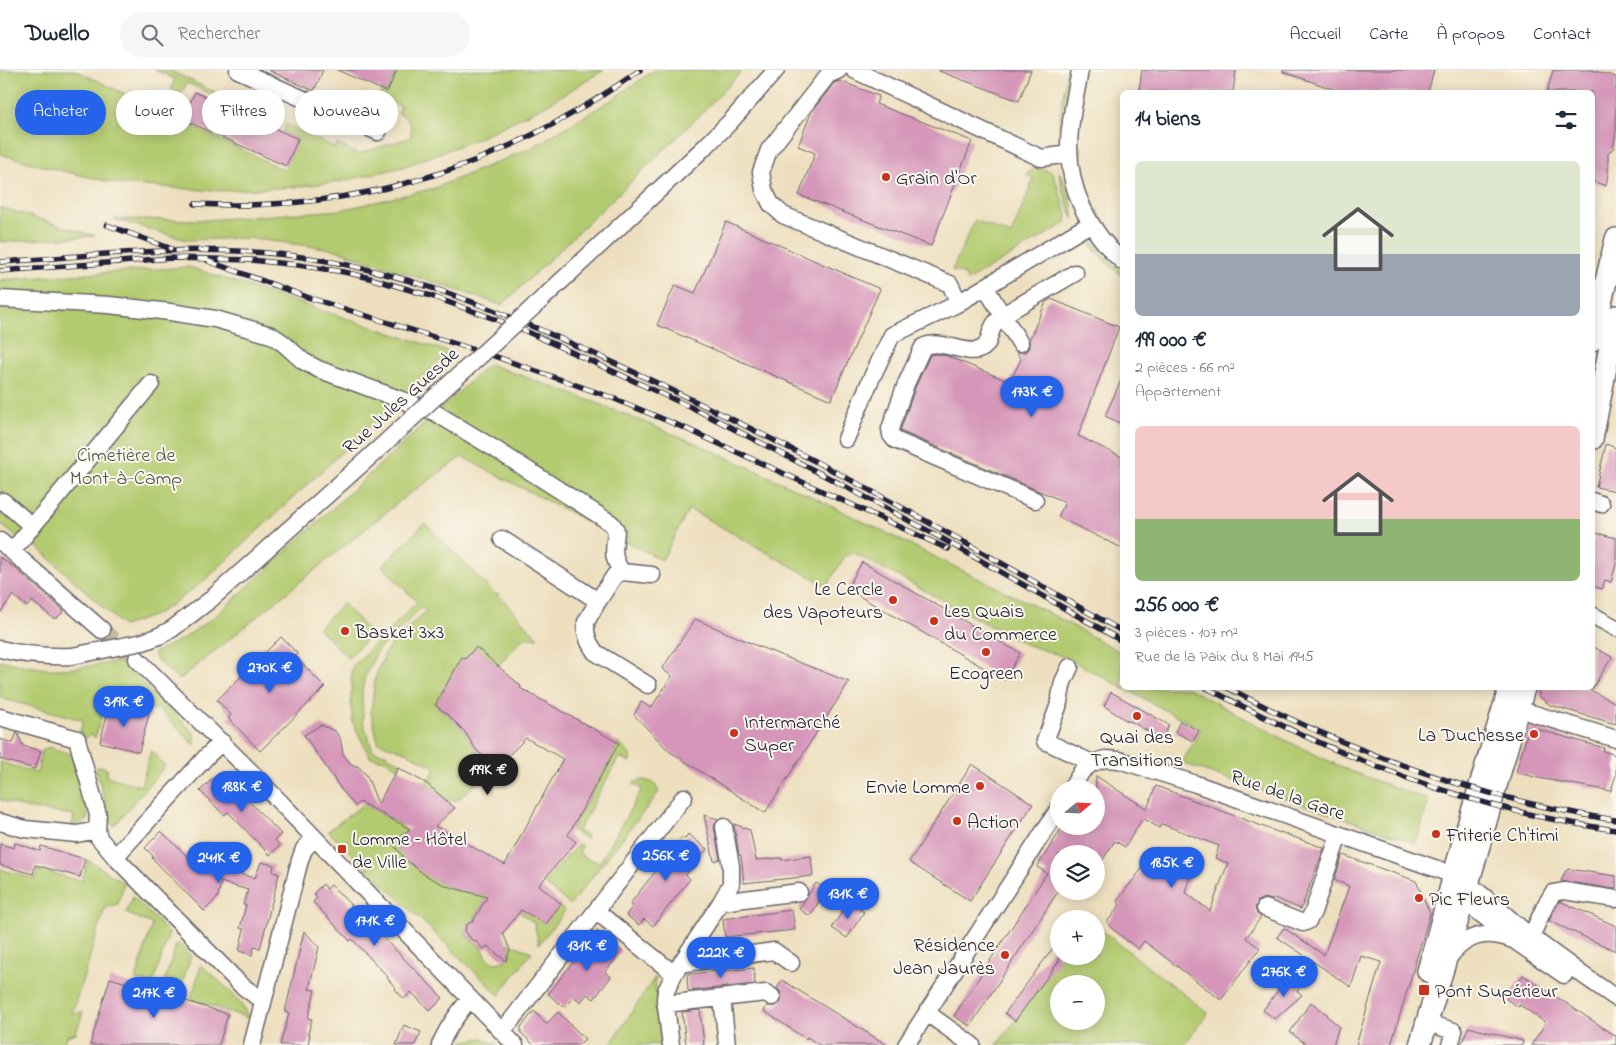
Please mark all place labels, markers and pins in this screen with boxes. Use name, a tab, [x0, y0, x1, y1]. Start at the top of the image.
place label: Grain d'Or	[896, 165, 977, 194]
marker: Grain d'Or	[880, 171, 892, 183]
pin: 173K €	[991, 376, 1073, 418]
place label: Le Cercle des Vapoteurs	[763, 576, 883, 628]
marker: Le Cercle des Vapoteurs	[887, 594, 899, 606]
place label: Les Quais du Commerce	[944, 598, 1057, 650]
marker: Les Quais du Commerce	[928, 615, 940, 627]
place label: Basket 3x3	[354, 619, 444, 648]
marker: Basket 3x3	[339, 625, 351, 637]
marker: Ecogreen	[980, 646, 992, 658]
pin: 270K €	[229, 652, 311, 694]
place label: Ecogreen	[949, 660, 1023, 690]
pin: 319K €	[83, 686, 165, 728]
place label: Intermarché Super	[744, 709, 840, 761]
marker: Quai des Transitions	[1131, 710, 1143, 722]
place label: La Duchesse	[1418, 722, 1524, 751]
place label: Quai des Transitions	[1091, 724, 1183, 776]
marker: Intermarché Super	[728, 727, 740, 739]
marker: La Duchesse	[1528, 728, 1540, 740]
pin: 199K €	[447, 754, 529, 796]
pin: 188K €	[201, 770, 283, 813]
place label: Envie Lomme	[865, 774, 970, 803]
marker: Envie Lomme	[974, 780, 986, 792]
place label: Action	[967, 809, 1019, 838]
marker: Action	[951, 815, 963, 827]
place label: Friterie Ch'timi	[1445, 822, 1559, 851]
place label: Lomme – Hôtel de Ville	[352, 826, 467, 878]
marker: Friterie Ch'timi	[1430, 828, 1442, 840]
pin: 256K €	[625, 840, 707, 882]
pin: 241K €	[178, 842, 260, 884]
marker: Lomme – Hôtel de Ville	[336, 843, 348, 855]
pin: 185K €	[1131, 846, 1213, 889]
pin: 131K €	[807, 878, 889, 920]
place label: Pic Fleurs	[1429, 886, 1510, 915]
marker: Pic Fleurs	[1413, 892, 1425, 904]
pin: 171K €	[334, 904, 416, 947]
pin: 131K €	[546, 930, 628, 972]
place label: Résidence Jean Jaurès	[893, 932, 995, 984]
pin: 222K €	[680, 936, 762, 979]
marker: Résidence Jean Jaurès	[999, 949, 1011, 961]
pin: 276K €	[1243, 956, 1325, 998]
pin: 217K €	[113, 976, 195, 1019]
place label: Pont Supérieur	[1435, 978, 1559, 1007]
marker: Pont Supérieur	[1417, 983, 1431, 997]

